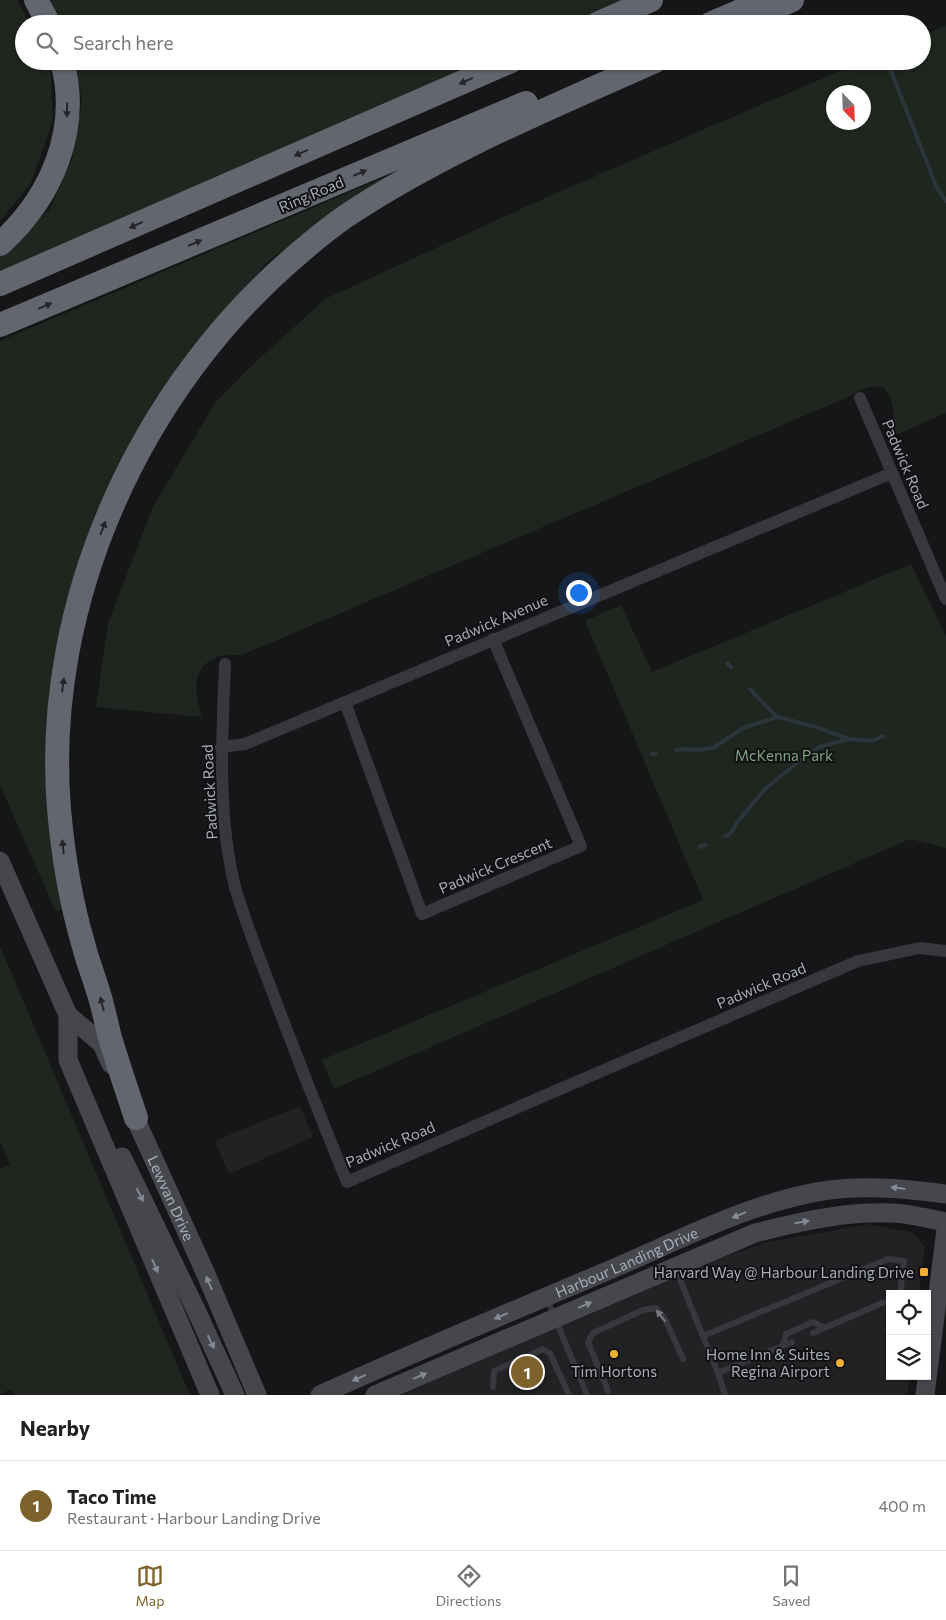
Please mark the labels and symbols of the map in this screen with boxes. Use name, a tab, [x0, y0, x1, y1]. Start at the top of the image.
one-way arrow	[459, 77, 473, 85]
north arrow	[826, 85, 871, 130]
one-way arrow	[62, 102, 70, 118]
one-way arrow	[294, 149, 308, 157]
one-way arrow	[353, 169, 367, 177]
street label: Ring Road	[276, 172, 346, 216]
one-way arrow	[129, 221, 143, 229]
one-way arrow	[188, 239, 202, 247]
one-way arrow	[38, 302, 52, 310]
street label: Padwick Road	[879, 417, 933, 511]
one-way arrow	[99, 520, 107, 535]
your location	[566, 580, 592, 606]
street label: Padwick Avenue	[442, 590, 550, 650]
one-way arrow	[59, 677, 67, 693]
street label: Padwick Road	[198, 744, 220, 840]
park label: McKenna Park	[735, 746, 833, 764]
street label: Padwick Crescent	[436, 833, 554, 897]
one-way arrow	[59, 839, 67, 855]
street label: Padwick Road	[714, 958, 808, 1012]
one-way arrow	[98, 997, 106, 1012]
street label: Padwick Road	[343, 1117, 437, 1171]
street label: Lewvan Drive	[144, 1153, 199, 1243]
one-way arrow	[889, 1184, 905, 1192]
one-way arrow	[136, 1188, 145, 1203]
one-way arrow	[731, 1211, 746, 1219]
one-way arrow	[795, 1217, 811, 1225]
street label: Harbour Landing Drive	[553, 1223, 700, 1301]
one-way arrow	[152, 1259, 160, 1273]
place label: Harvard Way @ Harbour Landing Drive	[654, 1263, 914, 1281]
marker: Harvard Way @ Harbour Landing Drive	[918, 1266, 930, 1278]
one-way arrow	[205, 1276, 213, 1290]
one-way arrow	[578, 1300, 592, 1308]
one-way arrow	[656, 1310, 667, 1323]
one-way arrow	[494, 1313, 508, 1321]
one-way arrow	[207, 1335, 215, 1349]
place label: Home Inn & Suites Regina Airport	[706, 1345, 830, 1380]
marker: Tim Hortons	[608, 1348, 620, 1360]
pin: 1	[511, 1353, 543, 1391]
marker: Home Inn & Suites Regina Airport	[834, 1357, 846, 1369]
place label: Tim Hortons	[571, 1362, 657, 1380]
one-way arrow	[413, 1371, 427, 1379]
one-way arrow	[352, 1374, 366, 1382]

